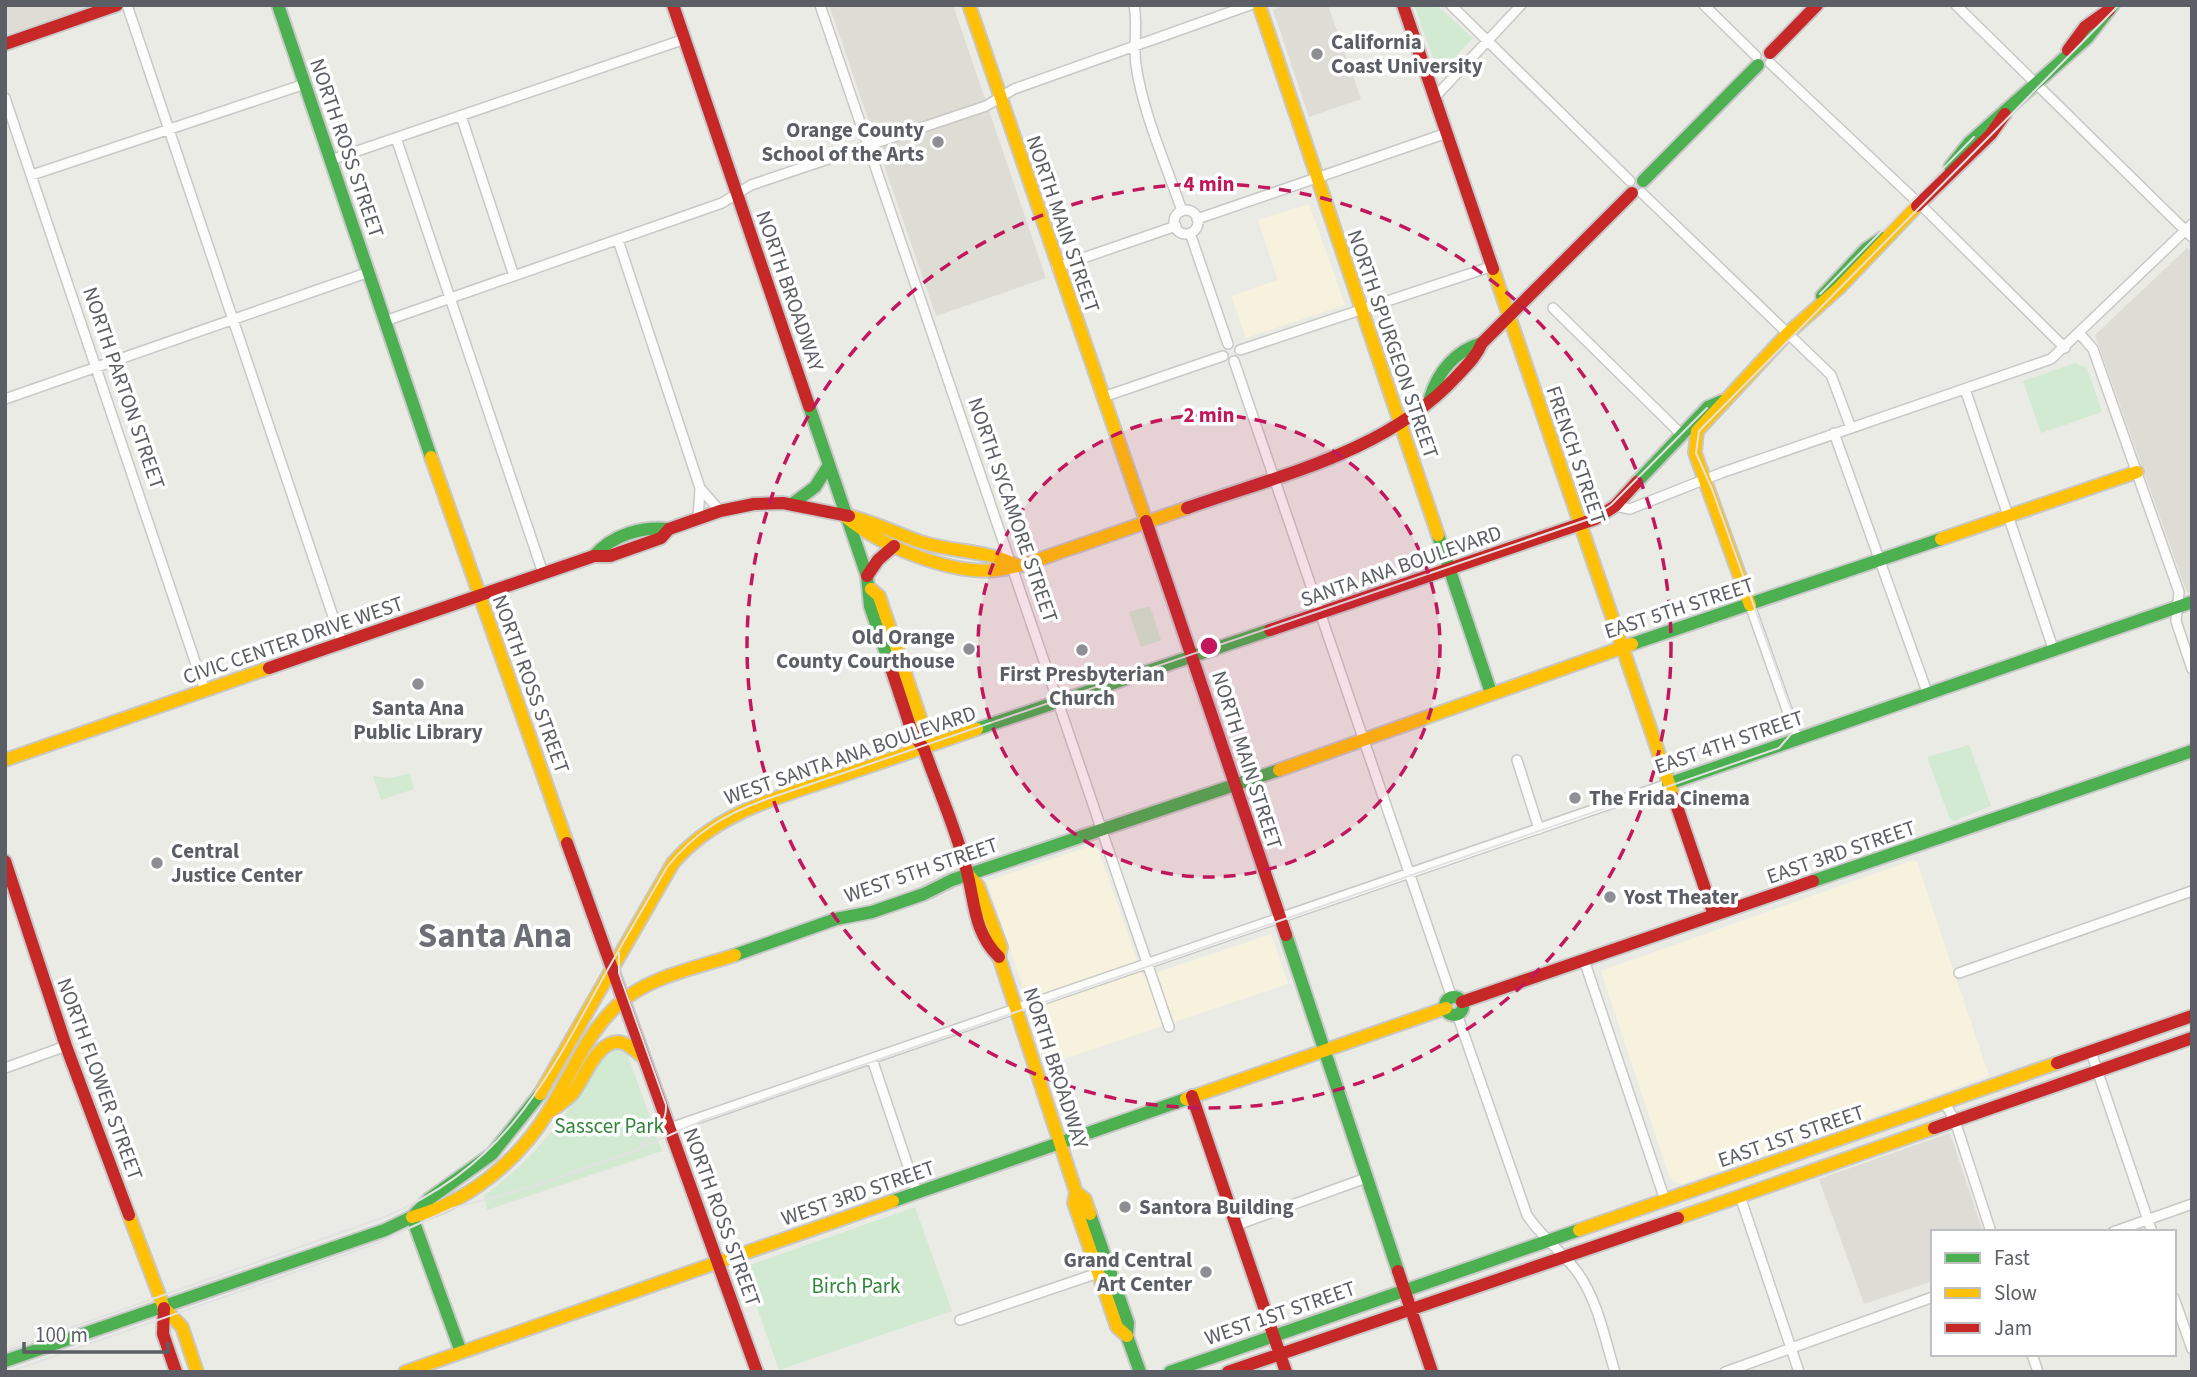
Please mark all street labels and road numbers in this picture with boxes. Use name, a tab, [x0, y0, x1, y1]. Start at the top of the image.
street label: NORTH ROSS STREET	[302, 54, 392, 242]
street label: NORTH MAIN STREET	[1019, 131, 1107, 317]
street label: NORTH BROADWAY	[748, 207, 832, 376]
street label: NORTH SPURGEON STREET	[1340, 226, 1446, 462]
street label: NORTH PARTON STREET	[75, 283, 173, 493]
street label: FRENCH STREET	[1538, 382, 1614, 528]
street label: NORTH SYCAMORE STREET	[960, 393, 1066, 627]
street label: SANTA ANA BOULEVARD	[1296, 518, 1506, 614]
street label: EAST 5TH STREET	[1600, 570, 1758, 646]
street label: CIVIC CENTER DRIVE WEST	[179, 588, 407, 692]
street label: NORTH ROSS STREET	[485, 591, 577, 777]
street label: NORTH MAIN STREET	[1204, 667, 1290, 853]
street label: WEST SANTA ANA BOULEVARD	[720, 698, 980, 812]
street label: EAST 4TH STREET	[1651, 702, 1807, 782]
street label: EAST 3RD STREET	[1763, 812, 1919, 892]
street label: WEST 5TH STREET	[840, 830, 1002, 910]
street label: NORTH FLOWER STREET	[49, 974, 151, 1184]
street label: NORTH BROADWAY	[1016, 983, 1097, 1154]
street label: EAST 1ST STREET	[1714, 1097, 1868, 1175]
street label: NORTH ROSS STREET	[676, 1124, 768, 1310]
street label: WEST 3RD STREET	[777, 1153, 939, 1233]
street label: WEST 1ST STREET	[1200, 1273, 1360, 1353]

